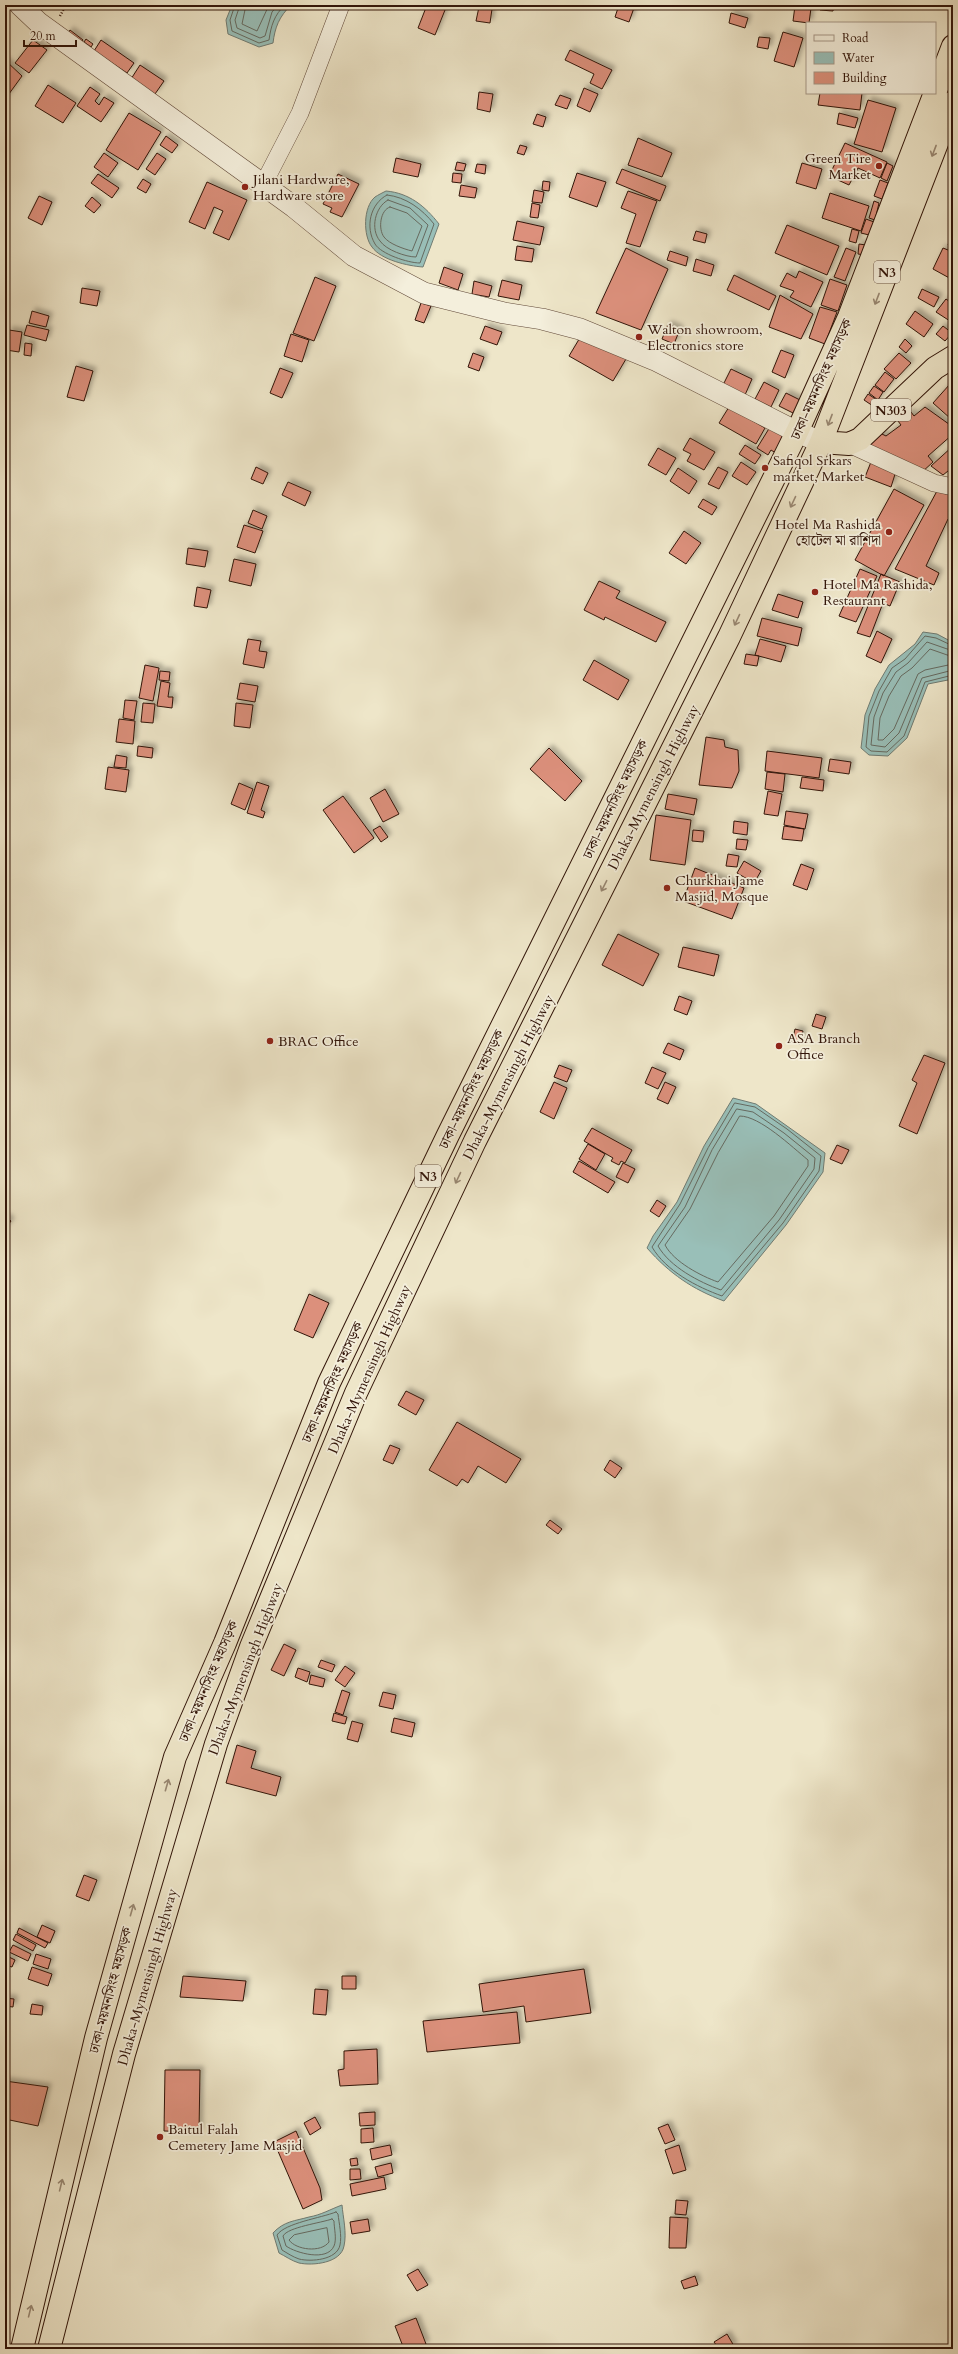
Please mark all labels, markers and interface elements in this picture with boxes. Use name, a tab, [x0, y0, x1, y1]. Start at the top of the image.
scale bar	[24, 22, 76, 48]
legend	[806, 22, 936, 94]
text: 20 m	[30, 28, 57, 44]
text: Road	[842, 30, 869, 46]
text: Water	[841, 50, 875, 66]
text: Building	[842, 70, 887, 86]
one-way arrow	[929, 145, 937, 157]
place label: Green Tire Market	[805, 149, 872, 184]
marker: Green Tire Market	[874, 161, 884, 171]
place label: Jilani Hardware, Hardware store	[251, 170, 350, 205]
marker: Jilani Hardware, Hardware store	[240, 182, 250, 192]
road number: N3	[874, 261, 900, 283]
one-way arrow	[872, 292, 880, 304]
street label: ঢাকা-ময়মনসিংহ মহাসড়ক	[786, 315, 857, 443]
place label: Walton showroom, Electronics store	[646, 320, 763, 355]
marker: Walton showroom, Electronics store	[634, 332, 644, 342]
road number: N303	[871, 399, 911, 421]
one-way arrow	[825, 413, 833, 425]
place label: Safiqol Srkars market, Market	[773, 451, 865, 486]
marker: Safiqol Srkars market, Market	[760, 463, 770, 473]
one-way arrow	[789, 496, 796, 508]
place label: Hotel Ma Rashida হোটেল মা রাশিদা	[775, 515, 881, 550]
marker: Hotel Ma Rashida হোটেল মা রাশিদা	[884, 527, 894, 537]
place label: Hotel Ma Rashida, Restaurant	[823, 575, 932, 610]
marker: Hotel Ma Rashida, Restaurant	[810, 587, 820, 597]
one-way arrow	[733, 613, 740, 625]
street label: Dhaka-Mymensingh Highway	[603, 701, 704, 873]
street label: ঢাকা-ময়মনসিংহ মহাসড়ক	[578, 736, 653, 863]
place label: Churkhai Jame Masjid, Mosque	[675, 871, 769, 906]
one-way arrow	[600, 880, 607, 892]
marker: Churkhai Jame Masjid, Mosque	[662, 883, 672, 893]
street label: Dhaka-Mymensingh Highway	[458, 991, 559, 1163]
street label: ঢাকা-ময়মনসিংহ মহাসড়ক	[434, 1026, 509, 1153]
place label: ASA Branch Office	[787, 1029, 861, 1064]
place label: BRAC Office	[278, 1032, 359, 1051]
marker: BRAC Office	[265, 1036, 275, 1046]
marker: ASA Branch Office	[774, 1041, 784, 1051]
road number: N3	[415, 1165, 441, 1187]
one-way arrow	[454, 1171, 461, 1183]
street label: Dhaka-Mymensingh Highway	[323, 1281, 416, 1457]
street label: ঢাকা-ময়মনসিংহ মহাসড়ক	[297, 1318, 368, 1446]
street label: Dhaka-Mymensingh Highway	[204, 1580, 287, 1758]
street label: ঢাকা-ময়মনসিংহ মহাসড়ক	[174, 1617, 243, 1746]
one-way arrow	[164, 1778, 171, 1791]
street label: Dhaka-Mymensingh Highway	[113, 1886, 182, 2068]
one-way arrow	[129, 1904, 136, 1917]
street label: ঢাকা-ময়মনসিংহ মহাসড়ক	[84, 1924, 137, 2056]
place label: Baitul Falah Cemetery Jame Masjid	[168, 2120, 303, 2155]
marker: Baitul Falah Cemetery Jame Masjid	[155, 2132, 165, 2142]
one-way arrow	[57, 2178, 65, 2191]
one-way arrow	[26, 2305, 34, 2318]

